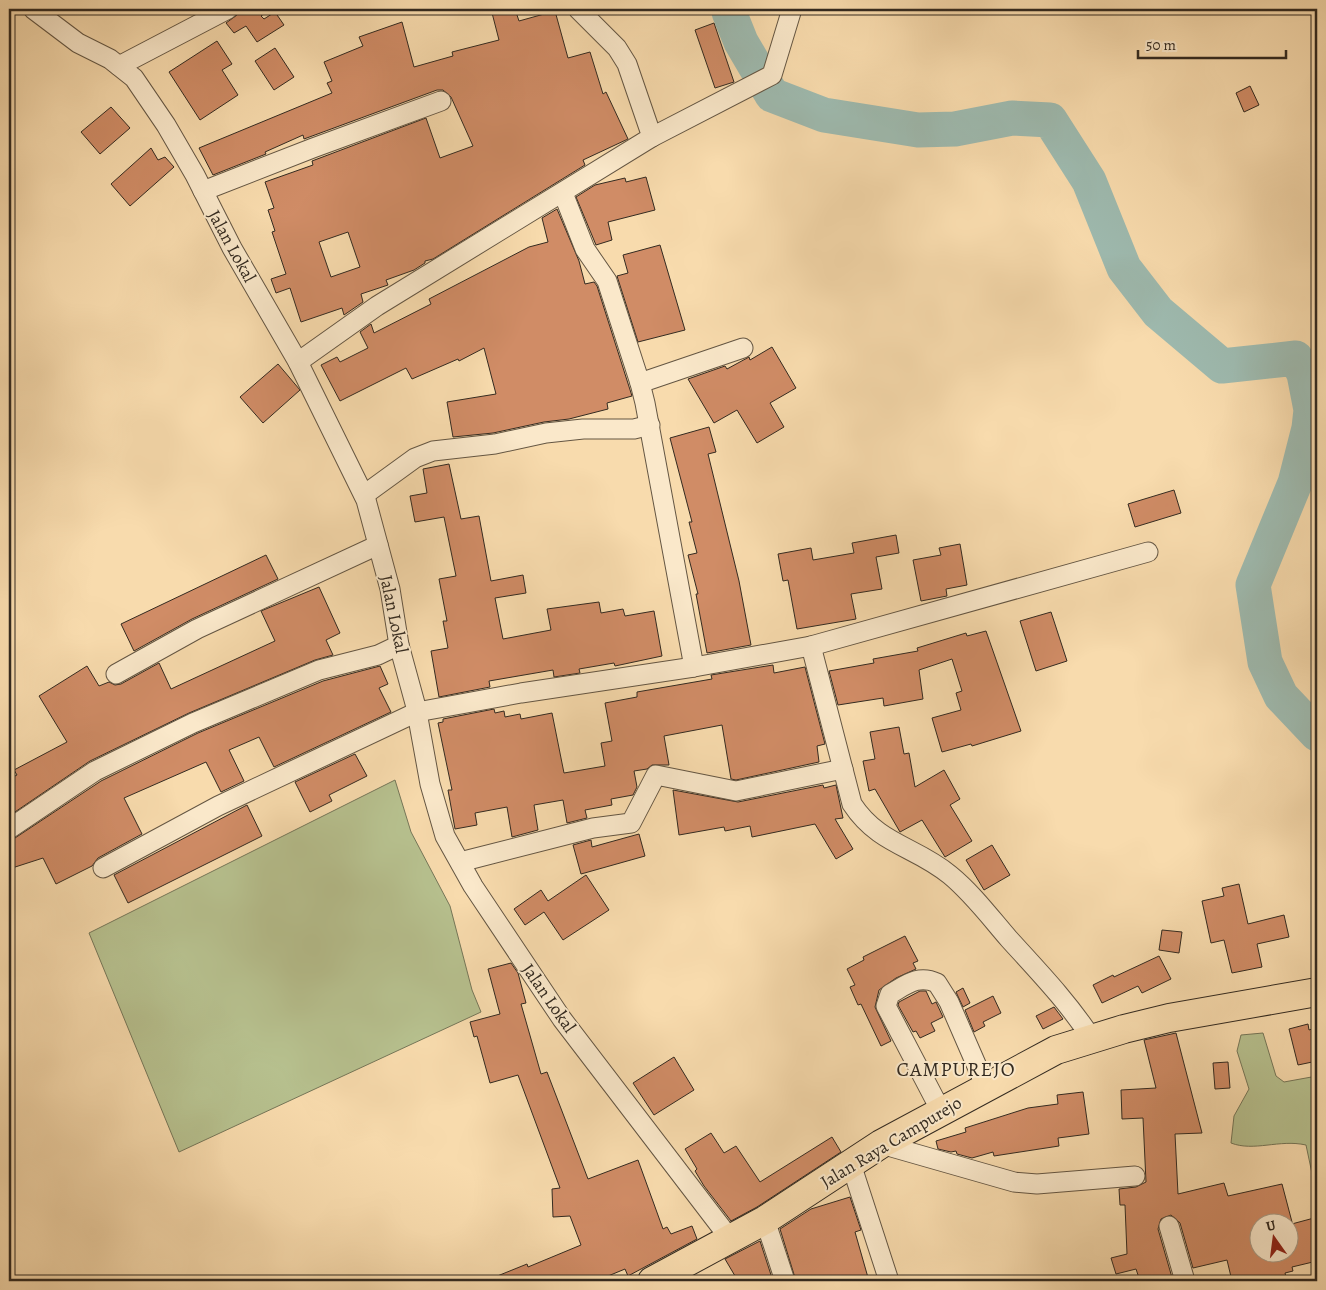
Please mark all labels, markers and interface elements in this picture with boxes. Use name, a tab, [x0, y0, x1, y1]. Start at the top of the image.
scale bar	[1138, 28, 1286, 60]
text: 50 m	[1146, 35, 1176, 55]
street label: Jalan Lokal	[202, 205, 262, 287]
street label: Jalan Lokal	[374, 573, 414, 656]
street label: Jalan Lokal	[516, 959, 582, 1038]
district label: CAMPUREJO	[896, 1056, 1016, 1083]
street label: Jalan Raya Campurejo	[816, 1090, 966, 1194]
north arrow	[1248, 1212, 1298, 1262]
text: U	[1264, 1216, 1278, 1236]

